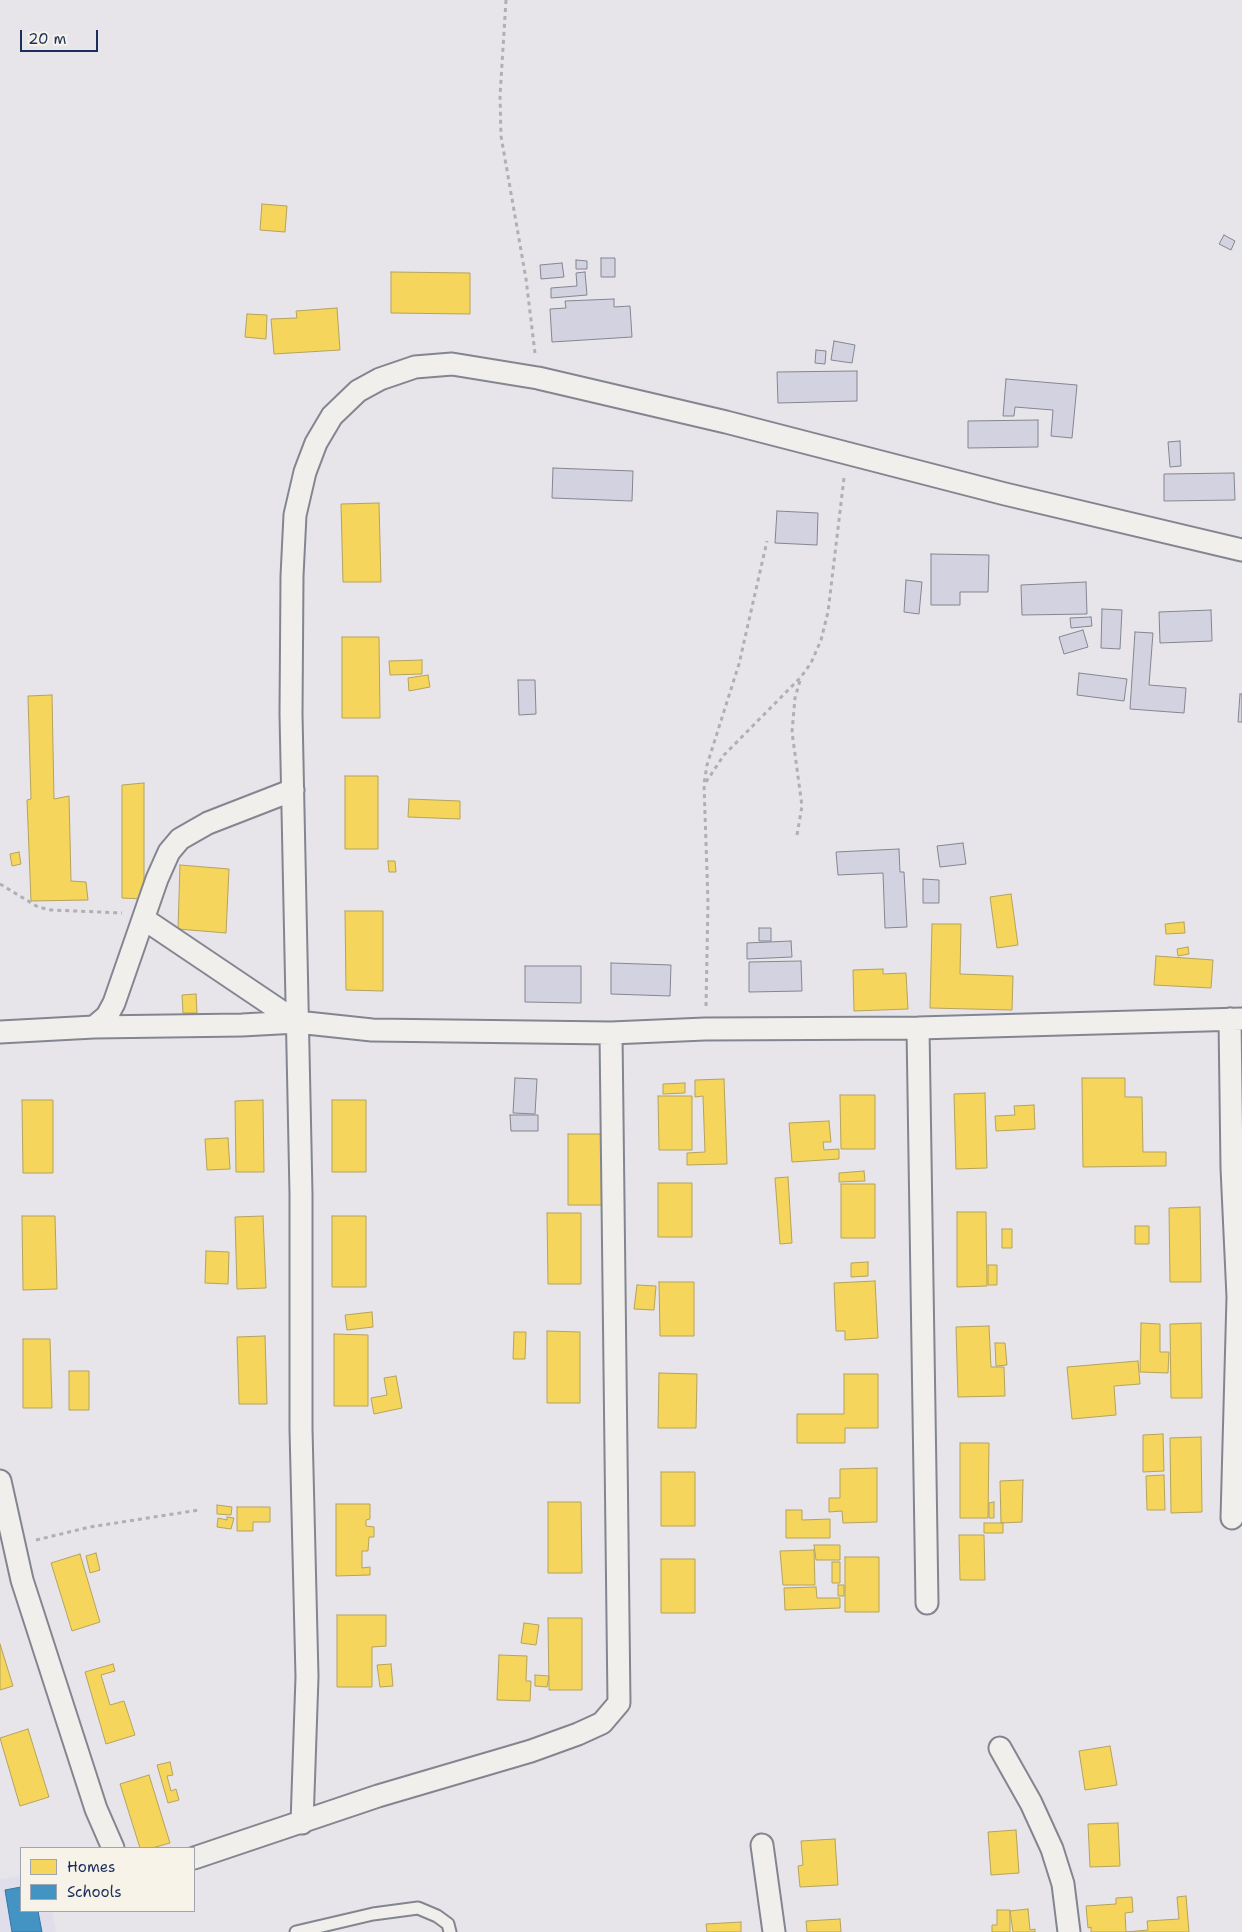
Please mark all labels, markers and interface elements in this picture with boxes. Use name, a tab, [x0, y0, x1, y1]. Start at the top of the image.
scale bar	[22, 20, 100, 52]
text: 20 m	[28, 29, 67, 49]
legend	[20, 1847, 195, 1912]
text: Homes	[67, 1857, 115, 1877]
text: Schools	[67, 1882, 122, 1902]

